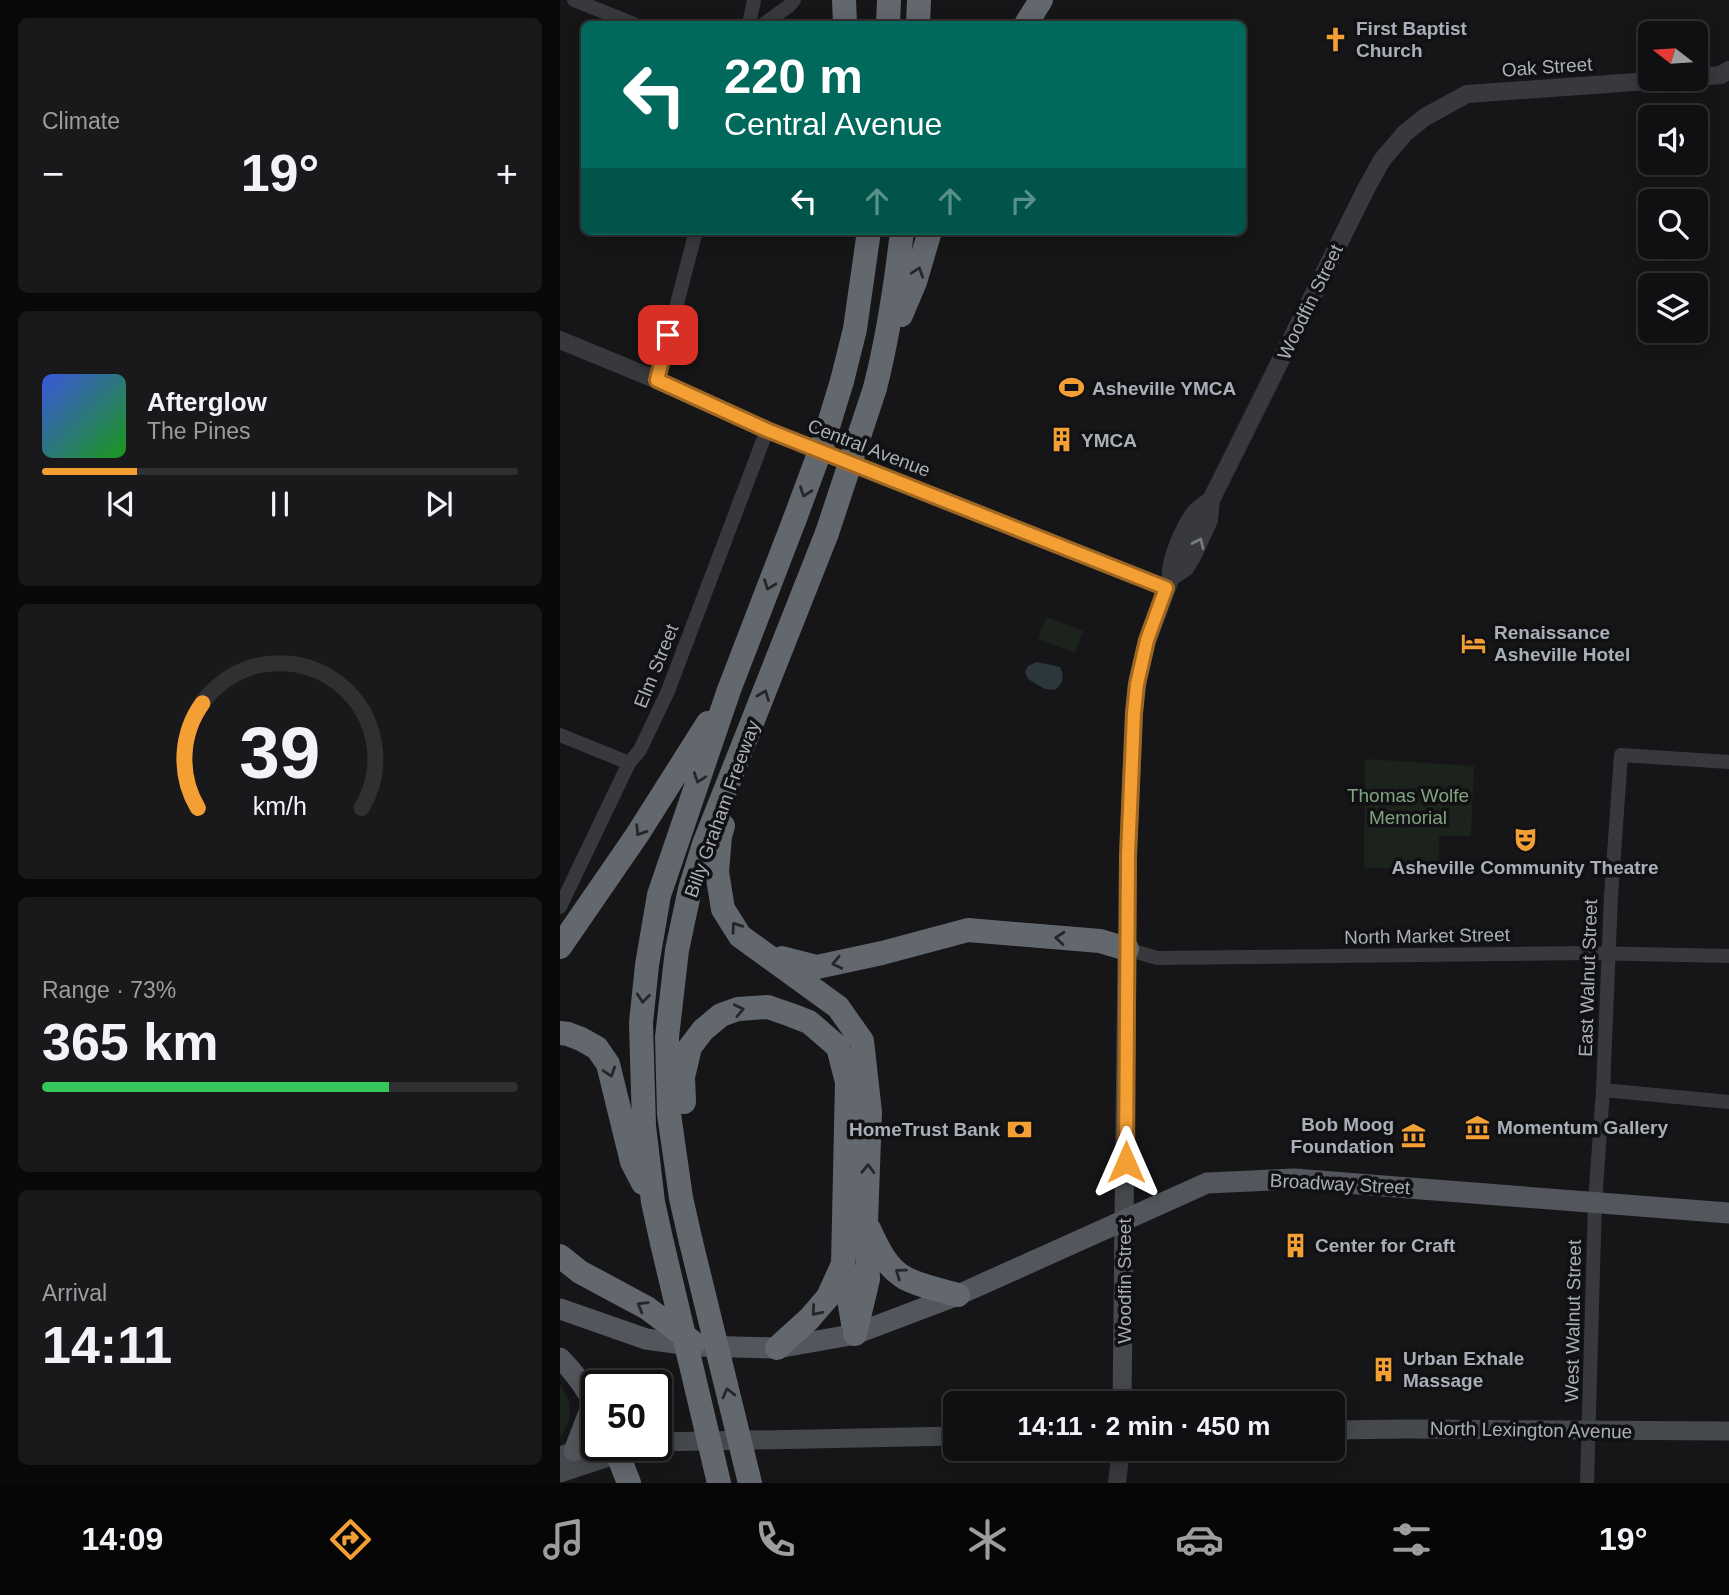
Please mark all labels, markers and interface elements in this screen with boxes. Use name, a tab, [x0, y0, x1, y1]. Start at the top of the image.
place label: First Baptist Church	[1356, 18, 1468, 61]
north arrow	[1638, 21, 1708, 91]
map controls	[1638, 21, 1708, 343]
church icon: First Baptist Church	[1322, 25, 1350, 53]
icon: left	[609, 49, 700, 140]
text: 220 m	[724, 49, 863, 103]
street label: Oak Street	[1501, 53, 1594, 81]
button: sound	[1638, 105, 1708, 175]
text: Central Avenue	[724, 106, 942, 142]
text: Climate	[42, 108, 120, 134]
text: 19°	[241, 144, 319, 202]
text: −	[42, 153, 64, 195]
text: +	[496, 153, 518, 195]
icon: left	[785, 182, 823, 220]
icon: ahead	[858, 182, 896, 220]
icon: ahead	[931, 182, 969, 220]
icon: right	[1004, 182, 1042, 220]
button: search	[1638, 189, 1708, 259]
street label: Woodfin Street	[1273, 240, 1347, 363]
one-way arrow	[909, 266, 924, 278]
button: layers	[1638, 273, 1708, 343]
pin	[638, 305, 698, 365]
icon: arrive	[649, 316, 687, 354]
sports icon: Asheville YMCA	[1058, 374, 1086, 402]
place label: Asheville YMCA	[1092, 378, 1237, 399]
text: Afterglow	[147, 387, 267, 417]
street label: Central Avenue	[805, 415, 933, 481]
text: The Pines	[147, 418, 251, 444]
building icon: YMCA	[1047, 426, 1075, 454]
place label: YMCA	[1081, 430, 1137, 451]
icon: previous	[102, 485, 140, 523]
icon: pause	[261, 485, 299, 523]
icon: next	[420, 485, 458, 523]
one-way arrow	[799, 485, 813, 497]
one-way arrow	[1190, 538, 1204, 550]
one-way arrow	[764, 578, 778, 590]
street label: Elm Street	[630, 620, 683, 711]
place label: Renaissance Asheville Hotel	[1494, 622, 1630, 665]
hotel icon: Renaissance Asheville Hotel	[1460, 629, 1488, 657]
one-way arrow	[755, 690, 769, 702]
text: 39	[240, 712, 320, 793]
street label: Billy Graham Freeway	[680, 717, 764, 900]
one-way arrow	[693, 771, 707, 784]
park label: Thomas Wolfe Memorial	[1347, 785, 1469, 828]
text: km/h	[253, 791, 307, 819]
one-way arrow	[635, 823, 648, 836]
theatre icon: Asheville Community Theatre	[1511, 825, 1539, 853]
place label: Asheville Community Theatre	[1391, 857, 1659, 878]
street label: East Walnut Street	[1575, 898, 1601, 1057]
one-way arrow	[732, 922, 744, 935]
street label: North Market Street	[1344, 924, 1511, 948]
one-way arrow	[1054, 930, 1066, 945]
one-way arrow	[831, 954, 843, 969]
text: Range · 73%	[42, 977, 176, 1003]
one-way arrow	[636, 992, 651, 1003]
one-way arrow	[733, 1004, 745, 1019]
text: 365 km	[42, 1013, 218, 1071]
one-way arrow	[602, 1065, 616, 1078]
museum icon: Momentum Gallery	[1463, 1113, 1491, 1141]
place label: Bob Moog Foundation	[1291, 1114, 1394, 1157]
bank icon: HomeTrust Bank	[1006, 1115, 1034, 1143]
place label: Momentum Gallery	[1497, 1117, 1668, 1138]
place label: HomeTrust Bank	[849, 1119, 1000, 1140]
museum icon: Bob Moog Foundation	[1400, 1121, 1428, 1149]
position arrow	[1089, 1125, 1163, 1199]
one-way arrow	[860, 1164, 876, 1174]
street label: Broadway Street	[1269, 1170, 1411, 1198]
street label: Woodfin Street	[1114, 1218, 1135, 1344]
building icon: Center for Craft	[1281, 1231, 1309, 1259]
place label: Center for Craft	[1315, 1235, 1456, 1256]
street label: West Walnut Street	[1561, 1239, 1585, 1402]
one-way arrow	[895, 1269, 908, 1281]
text: Arrival	[42, 1280, 107, 1306]
one-way arrow	[636, 1301, 649, 1314]
one-way arrow	[812, 1303, 824, 1316]
text: 14:11	[42, 1316, 172, 1374]
place label: Urban Exhale Massage	[1403, 1348, 1524, 1391]
building icon: Urban Exhale Massage	[1369, 1355, 1397, 1383]
speed limit sign: 50	[581, 1370, 672, 1461]
one-way arrow	[722, 1387, 736, 1399]
text: 14:11 · 2 min · 450 m	[1018, 1411, 1270, 1441]
street label: North Lexington Avenue	[1430, 1418, 1632, 1442]
icon: directions	[326, 1515, 375, 1564]
icon: music	[539, 1515, 588, 1564]
icon: phone	[751, 1515, 800, 1564]
icon: climate	[963, 1515, 1012, 1564]
icon: car	[1175, 1515, 1224, 1564]
icon: filters	[1387, 1515, 1436, 1564]
text: 14:09	[82, 1521, 163, 1557]
text: 19°	[1599, 1521, 1647, 1557]

